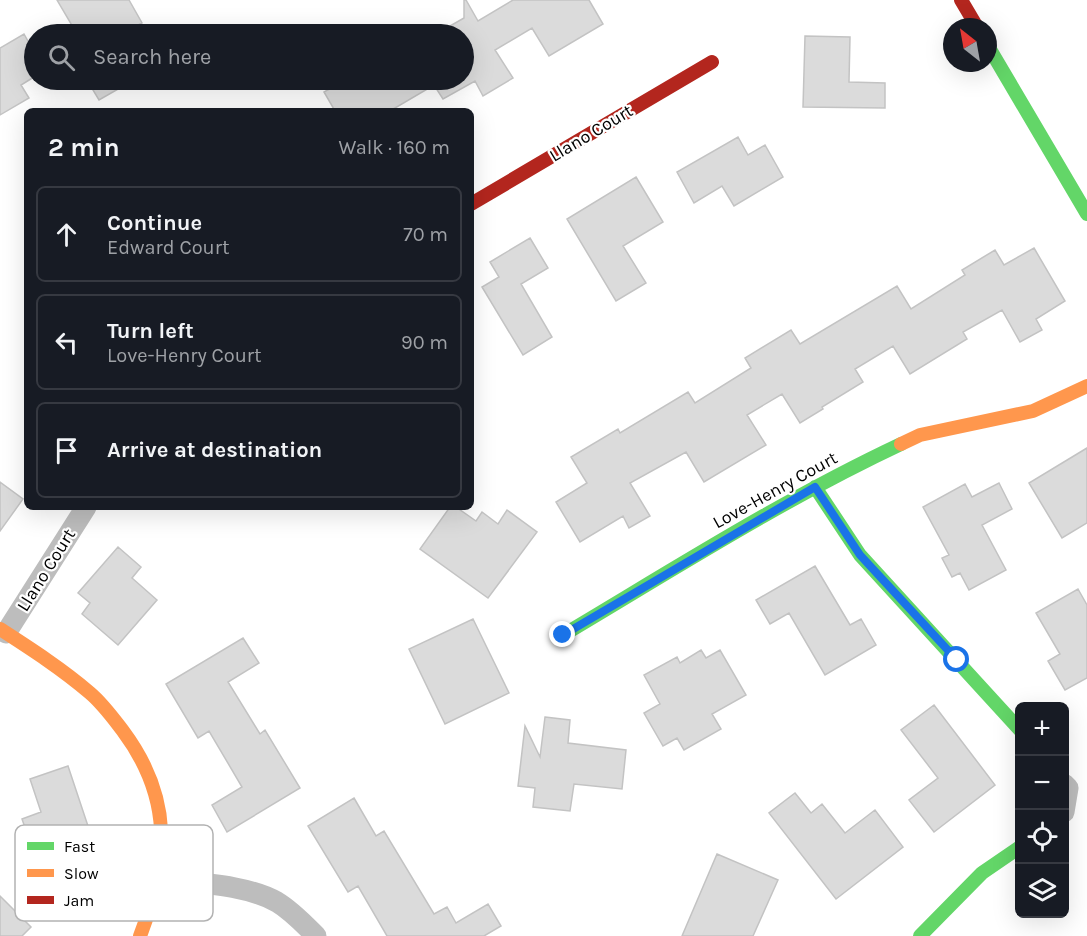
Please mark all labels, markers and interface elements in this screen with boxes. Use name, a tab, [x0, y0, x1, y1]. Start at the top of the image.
north arrow	[943, 18, 997, 72]
search box	[24, 24, 474, 90]
icon: search	[45, 41, 78, 74]
text: Search here	[93, 44, 211, 70]
street label: Llano Court	[545, 99, 637, 166]
text: 2 min	[48, 132, 120, 163]
text: Walk · 160 m	[338, 136, 450, 159]
text: Continue	[107, 210, 202, 236]
icon: ahead	[50, 218, 83, 251]
text: 70 m	[403, 223, 448, 246]
text: Edward Court	[107, 236, 229, 259]
text: Turn left	[107, 318, 194, 344]
icon: left	[50, 326, 83, 359]
text: 90 m	[401, 331, 448, 354]
text: Love-Henry Court	[107, 344, 262, 367]
icon: arrive	[50, 434, 83, 467]
text: Arrive at destination	[107, 437, 322, 463]
street label: Love-Henry Court	[709, 447, 841, 533]
street label: Llano Court	[12, 524, 80, 615]
route end	[549, 621, 575, 647]
route start	[943, 646, 969, 672]
map controls	[1015, 702, 1069, 918]
button: +	[1015, 702, 1069, 756]
button: −	[1015, 756, 1069, 810]
button: locate	[1015, 810, 1069, 864]
legend	[15, 825, 213, 921]
text: Fast	[64, 837, 95, 856]
text: Slow	[64, 864, 99, 883]
button: layers	[1015, 864, 1069, 918]
text: Jam	[64, 891, 94, 910]

